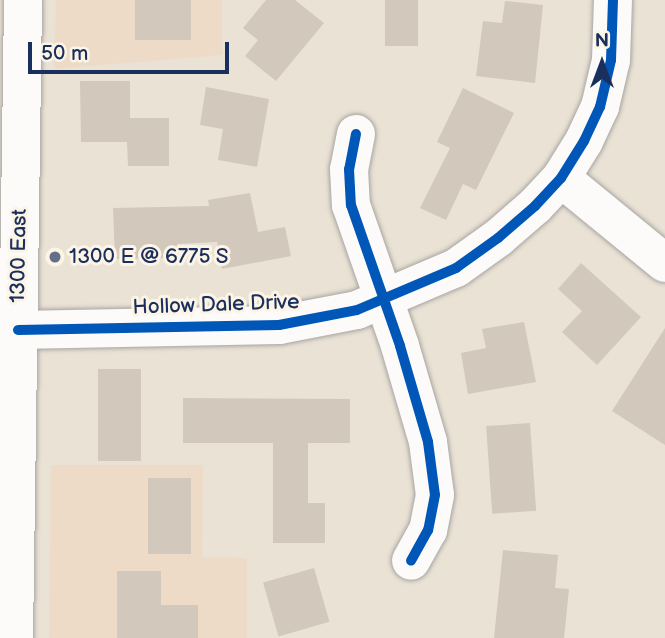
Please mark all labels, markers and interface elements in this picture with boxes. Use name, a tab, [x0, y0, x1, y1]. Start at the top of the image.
scale bar	[32, 28, 233, 72]
north arrow	[567, 28, 637, 98]
text: N	[595, 30, 609, 53]
text: 50 m	[41, 41, 88, 66]
street label: 1300 East	[6, 209, 32, 303]
place label: 1300 E @ 6775 S	[69, 244, 229, 270]
marker: 1300 E @ 6775 S	[47, 249, 63, 265]
street label: Hollow Dale Drive	[132, 289, 300, 321]

